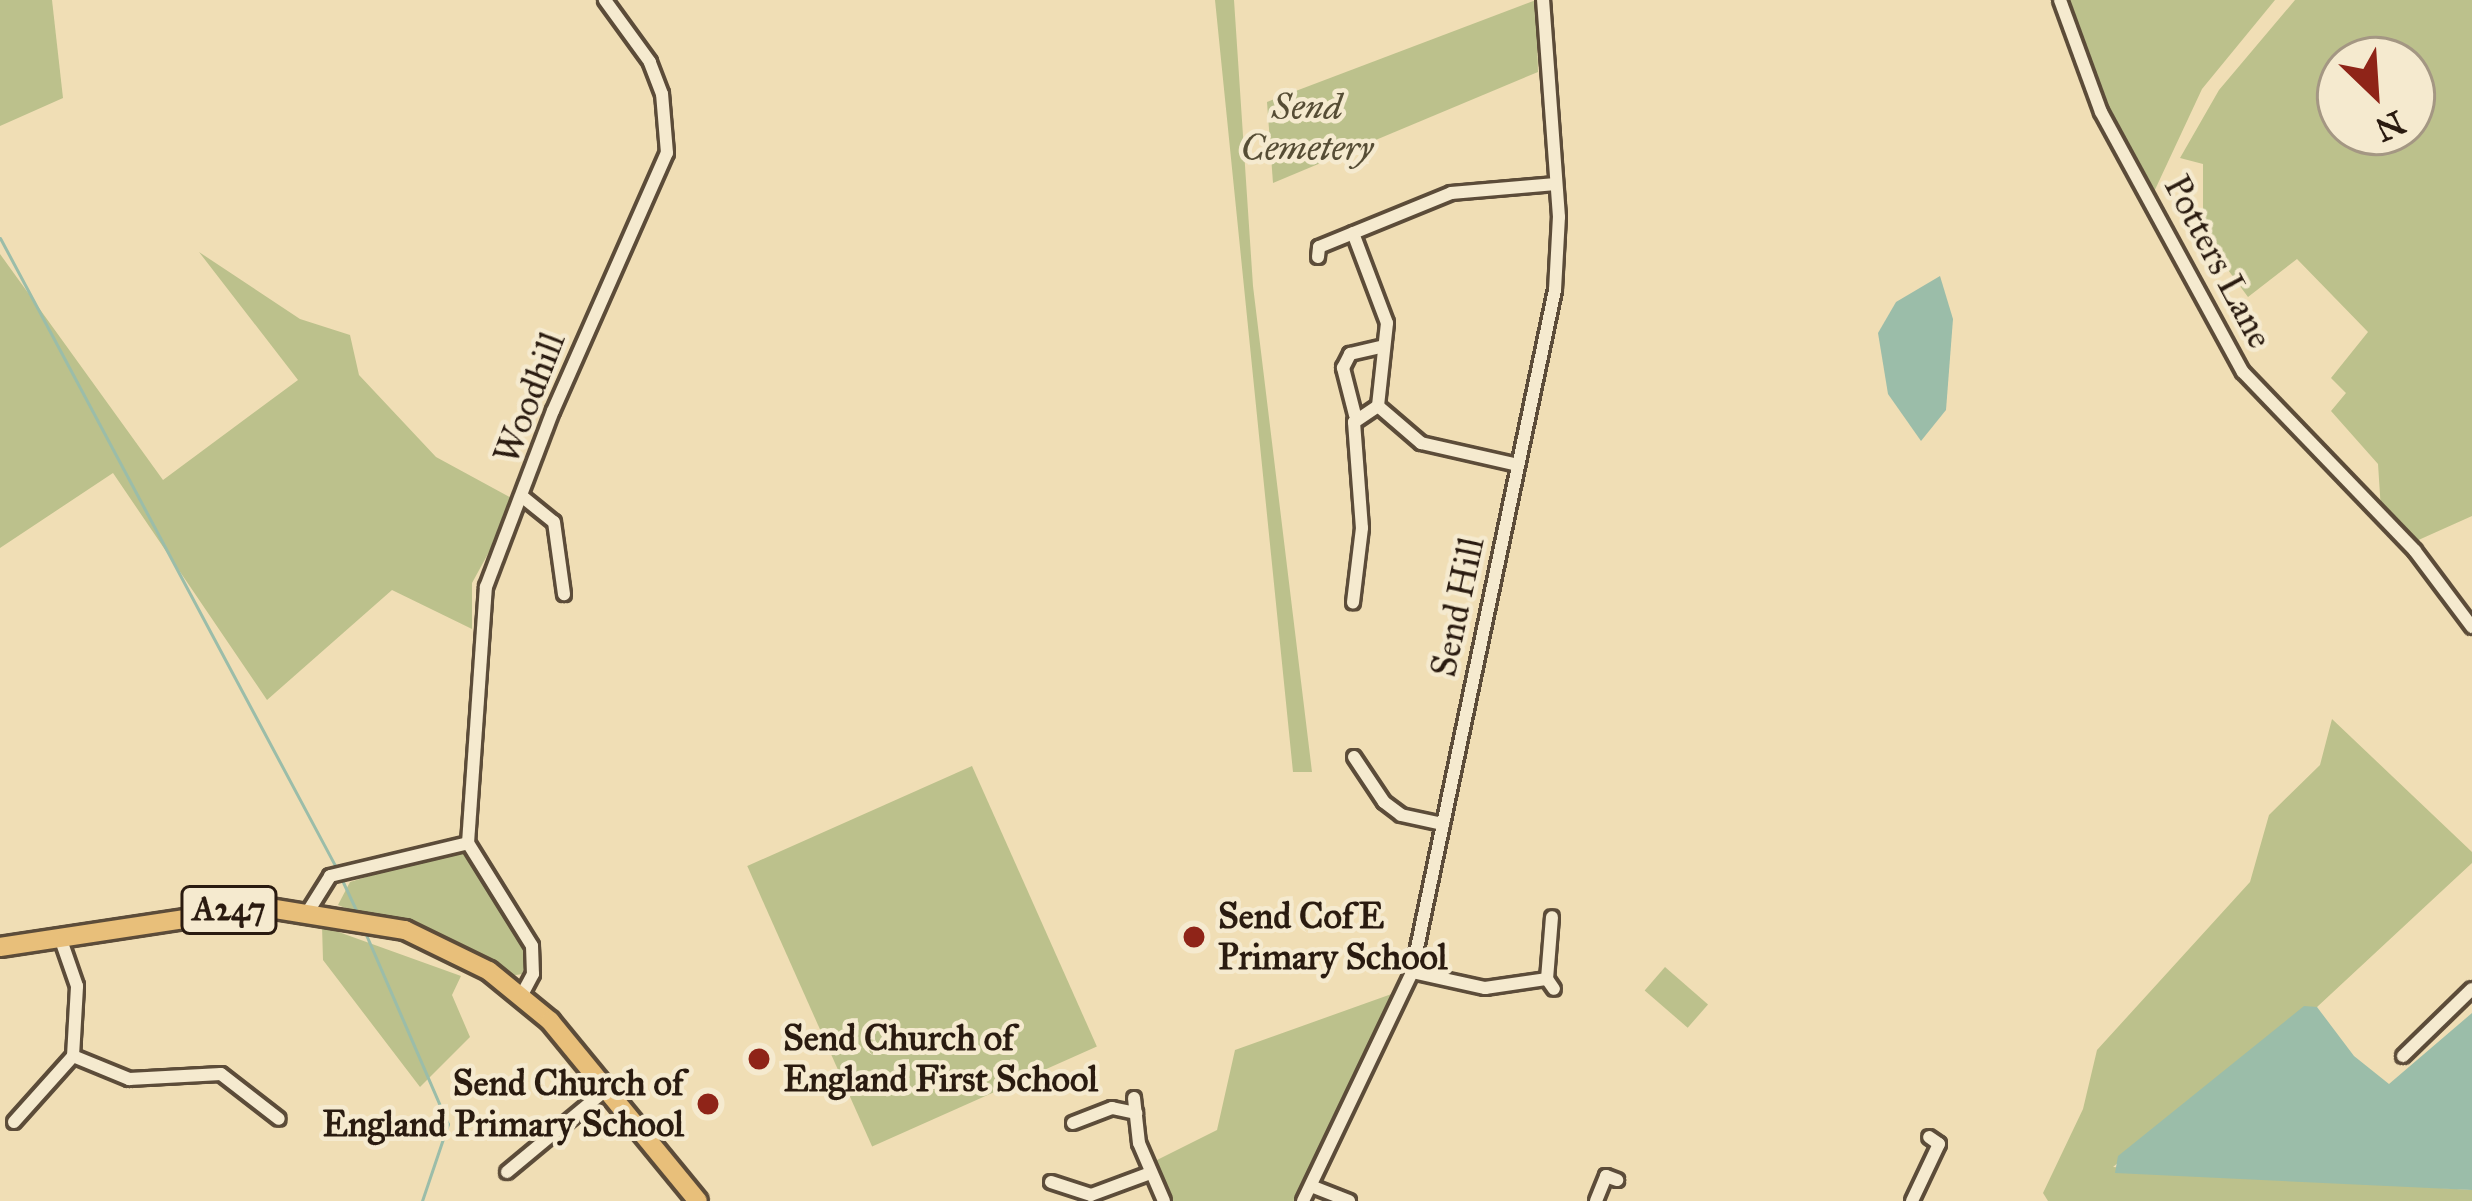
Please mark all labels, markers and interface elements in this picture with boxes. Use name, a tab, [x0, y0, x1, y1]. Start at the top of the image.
north arrow	[2316, 36, 2436, 156]
park label: Send Cemetery	[1241, 85, 1373, 170]
text: N	[2369, 102, 2411, 150]
street label: Potters Lane	[2154, 168, 2282, 356]
street label: Woodhill	[485, 326, 575, 470]
street label: Send Hill	[1422, 533, 1494, 681]
road number: A247	[178, 883, 280, 937]
place label: Send CofE Primary School	[1218, 894, 1448, 979]
marker: Send CofE Primary School	[1181, 924, 1207, 950]
place label: Send Church of England First School	[783, 1016, 1098, 1101]
marker: Send Church of England First School	[746, 1046, 772, 1072]
place label: Send Church of England Primary School	[322, 1061, 684, 1146]
marker: Send Church of England Primary School	[695, 1091, 721, 1117]

